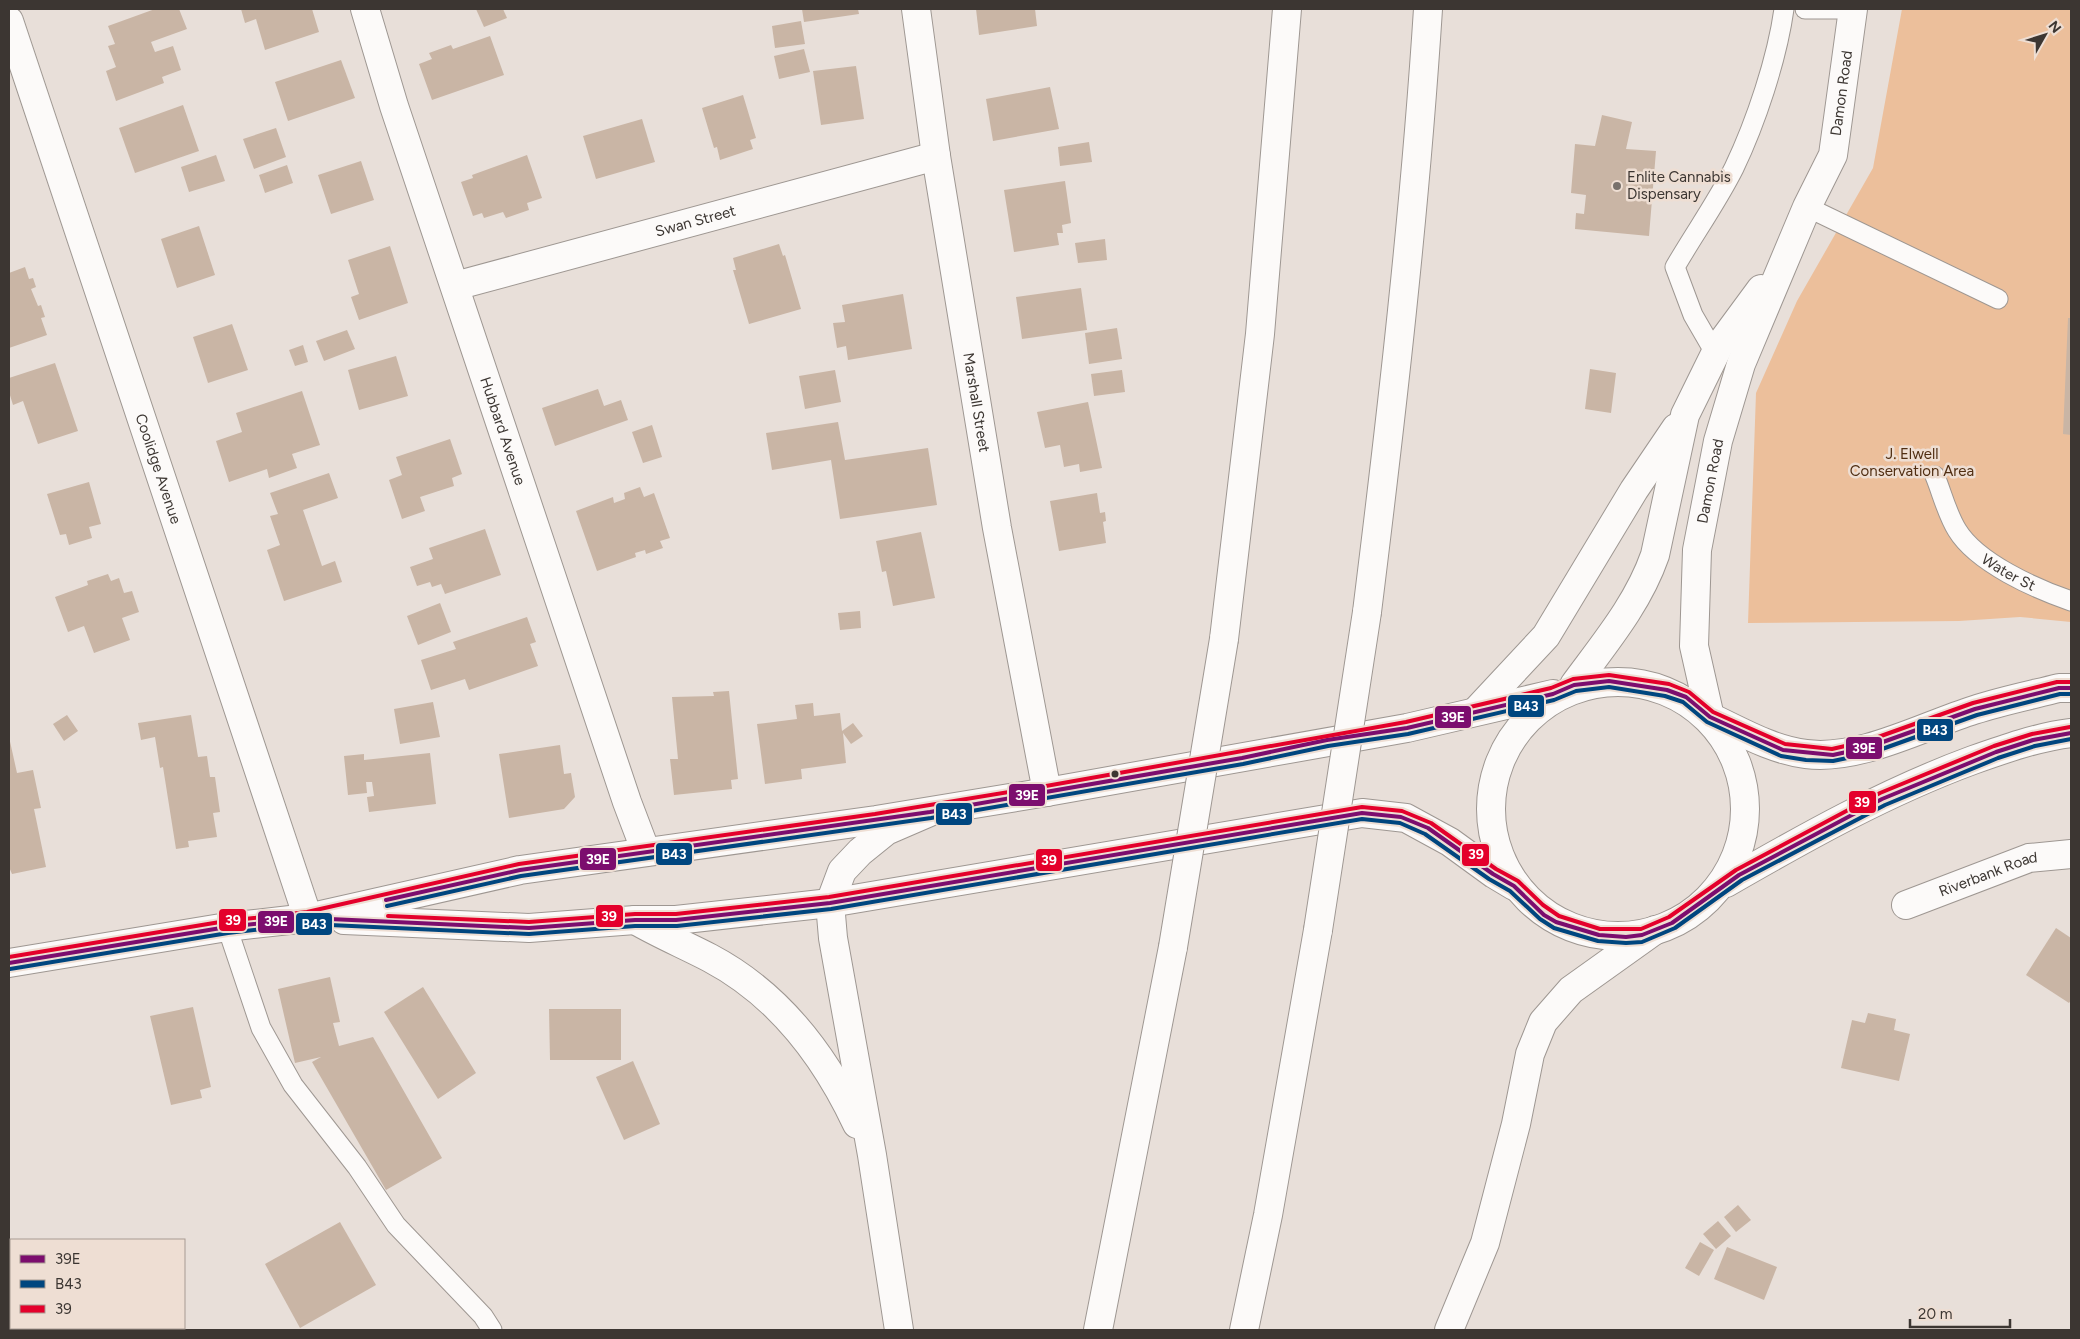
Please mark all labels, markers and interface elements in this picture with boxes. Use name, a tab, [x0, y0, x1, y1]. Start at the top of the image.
north arrow	[2020, 10, 2070, 60]
text: N	[2045, 18, 2065, 37]
street label: Damon Road	[1827, 49, 1856, 137]
place label: Enlite Cannabis Dispensary	[1627, 168, 1731, 203]
marker: Enlite Cannabis Dispensary	[1611, 180, 1623, 192]
street label: Swan Street	[653, 201, 738, 240]
street label: Marshall Street	[959, 351, 993, 454]
street label: Hubbard Avenue	[476, 374, 529, 488]
street label: Coolidge Avenue	[131, 411, 185, 526]
street label: Damon Road	[1693, 437, 1727, 525]
park label: J. Elwell Conservation Area	[1850, 445, 1974, 480]
street label: Water St	[1978, 550, 2039, 595]
line badge: B43	[1507, 694, 1545, 718]
text: B43	[1513, 698, 1539, 715]
line badge: 39E	[1434, 705, 1472, 729]
text: 39E	[1441, 709, 1465, 726]
line badge: B43	[1916, 718, 1954, 742]
text: B43	[1922, 722, 1948, 739]
line badge: 39E	[1845, 736, 1883, 760]
text: 39E	[1852, 740, 1876, 757]
unlabelled marker	[1110, 769, 1120, 779]
line badge: 39E	[1008, 783, 1046, 807]
text: 39E	[1015, 787, 1039, 804]
line badge: 39	[1848, 790, 1877, 814]
text: 39	[1854, 794, 1870, 811]
line badge: B43	[935, 802, 973, 826]
text: B43	[941, 806, 967, 823]
line badge: B43	[655, 842, 693, 866]
line badge: 39	[1461, 843, 1490, 867]
text: B43	[661, 846, 687, 863]
text: 39	[1468, 846, 1484, 863]
line badge: 39E	[579, 847, 617, 871]
line badge: 39	[1035, 848, 1063, 872]
street label: Riverbank Road	[1936, 848, 2038, 901]
text: 39E	[586, 851, 610, 868]
text: 39	[1041, 852, 1057, 869]
line badge: 39	[595, 904, 624, 928]
line badge: 39	[218, 908, 247, 932]
text: 39	[601, 908, 617, 925]
line badge: 39E	[257, 910, 295, 934]
text: 39	[225, 912, 241, 929]
line badge: B43	[295, 912, 333, 936]
text: 39E	[264, 913, 288, 930]
text: B43	[301, 916, 327, 933]
legend	[10, 1239, 185, 1329]
text: 39E	[55, 1250, 81, 1268]
text: B43	[55, 1275, 82, 1293]
scale bar	[1910, 1296, 2010, 1328]
text: 39	[55, 1300, 72, 1318]
text: 20 m	[1918, 1305, 1952, 1323]

